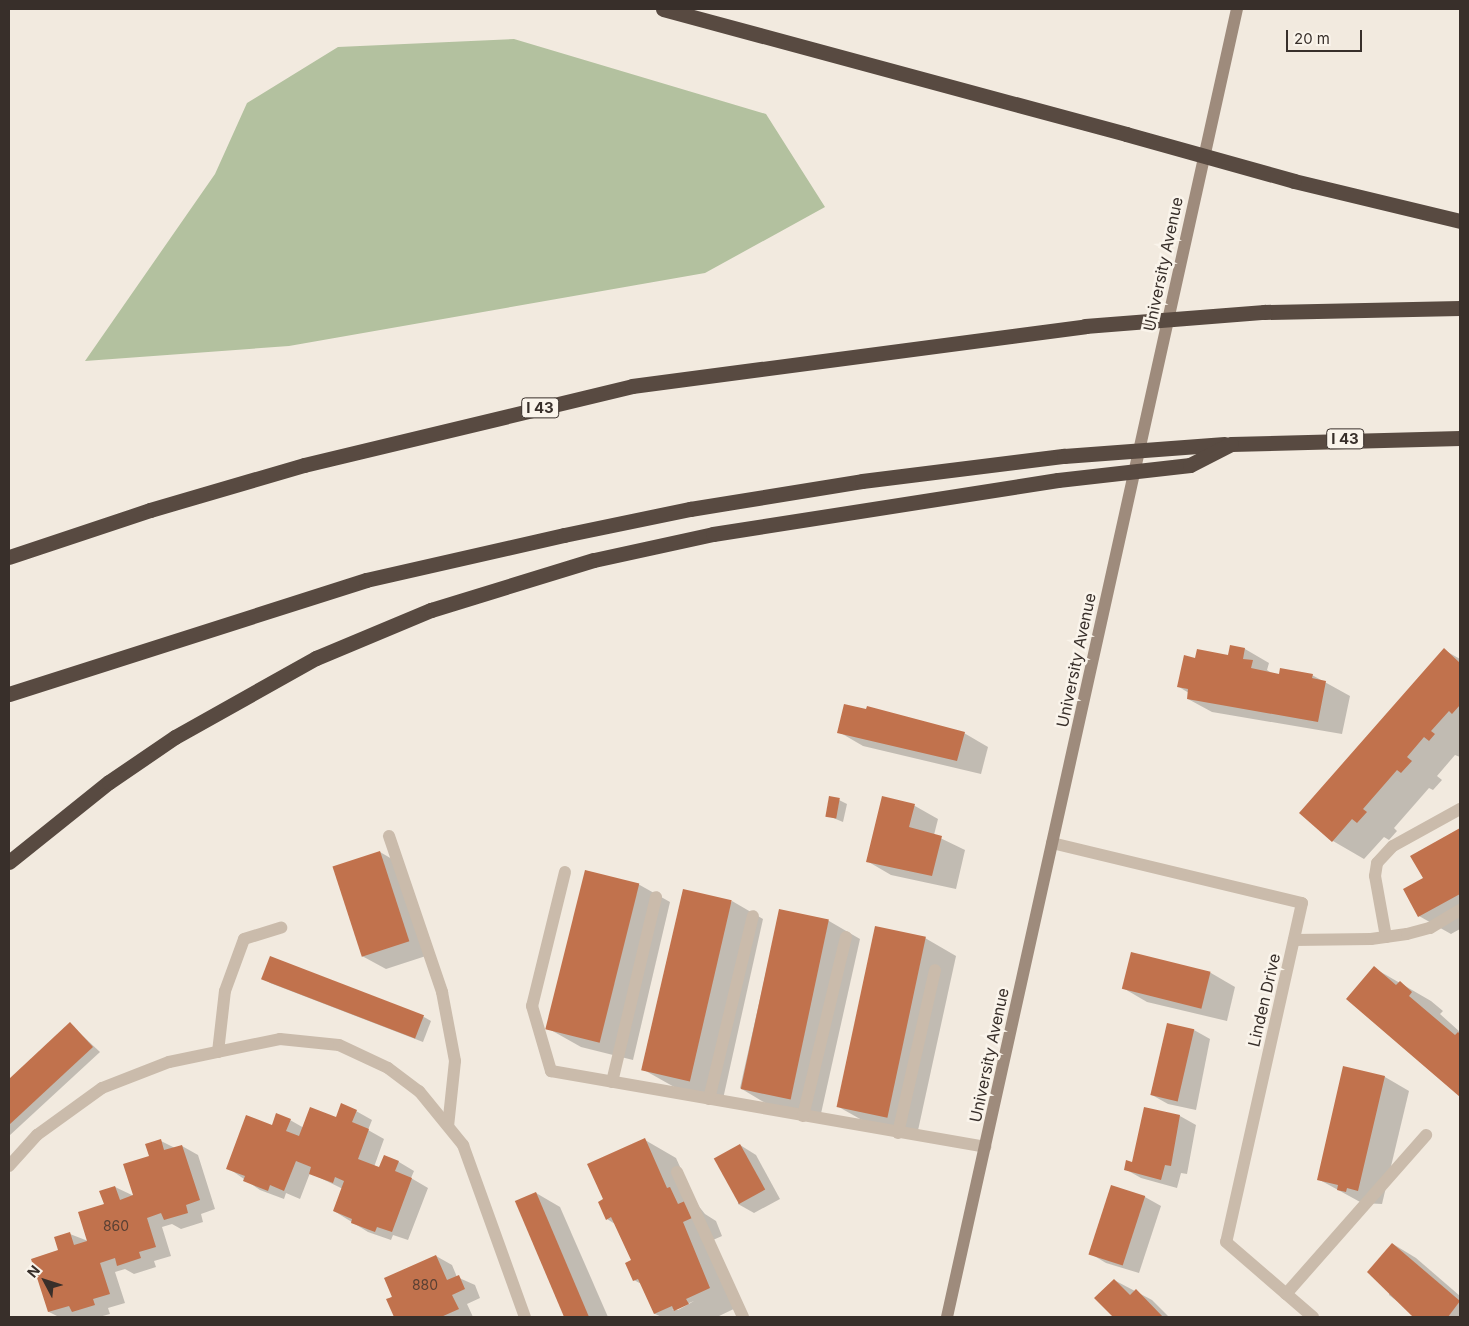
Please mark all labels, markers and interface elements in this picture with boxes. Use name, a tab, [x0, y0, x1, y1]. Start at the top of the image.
scale bar	[1289, 20, 1365, 52]
text: 20 m	[1294, 29, 1330, 48]
street label: University Avenue	[1139, 195, 1187, 333]
road number: I 43	[520, 396, 560, 420]
road number: I 43	[1325, 426, 1365, 452]
street label: University Avenue	[1052, 591, 1100, 729]
street label: Linden Drive	[1244, 951, 1284, 1049]
street label: University Avenue	[965, 986, 1013, 1124]
house number: 860	[103, 1218, 129, 1234]
north arrow	[20, 1256, 70, 1306]
text: N	[23, 1261, 43, 1281]
house number: 880	[412, 1277, 438, 1293]

